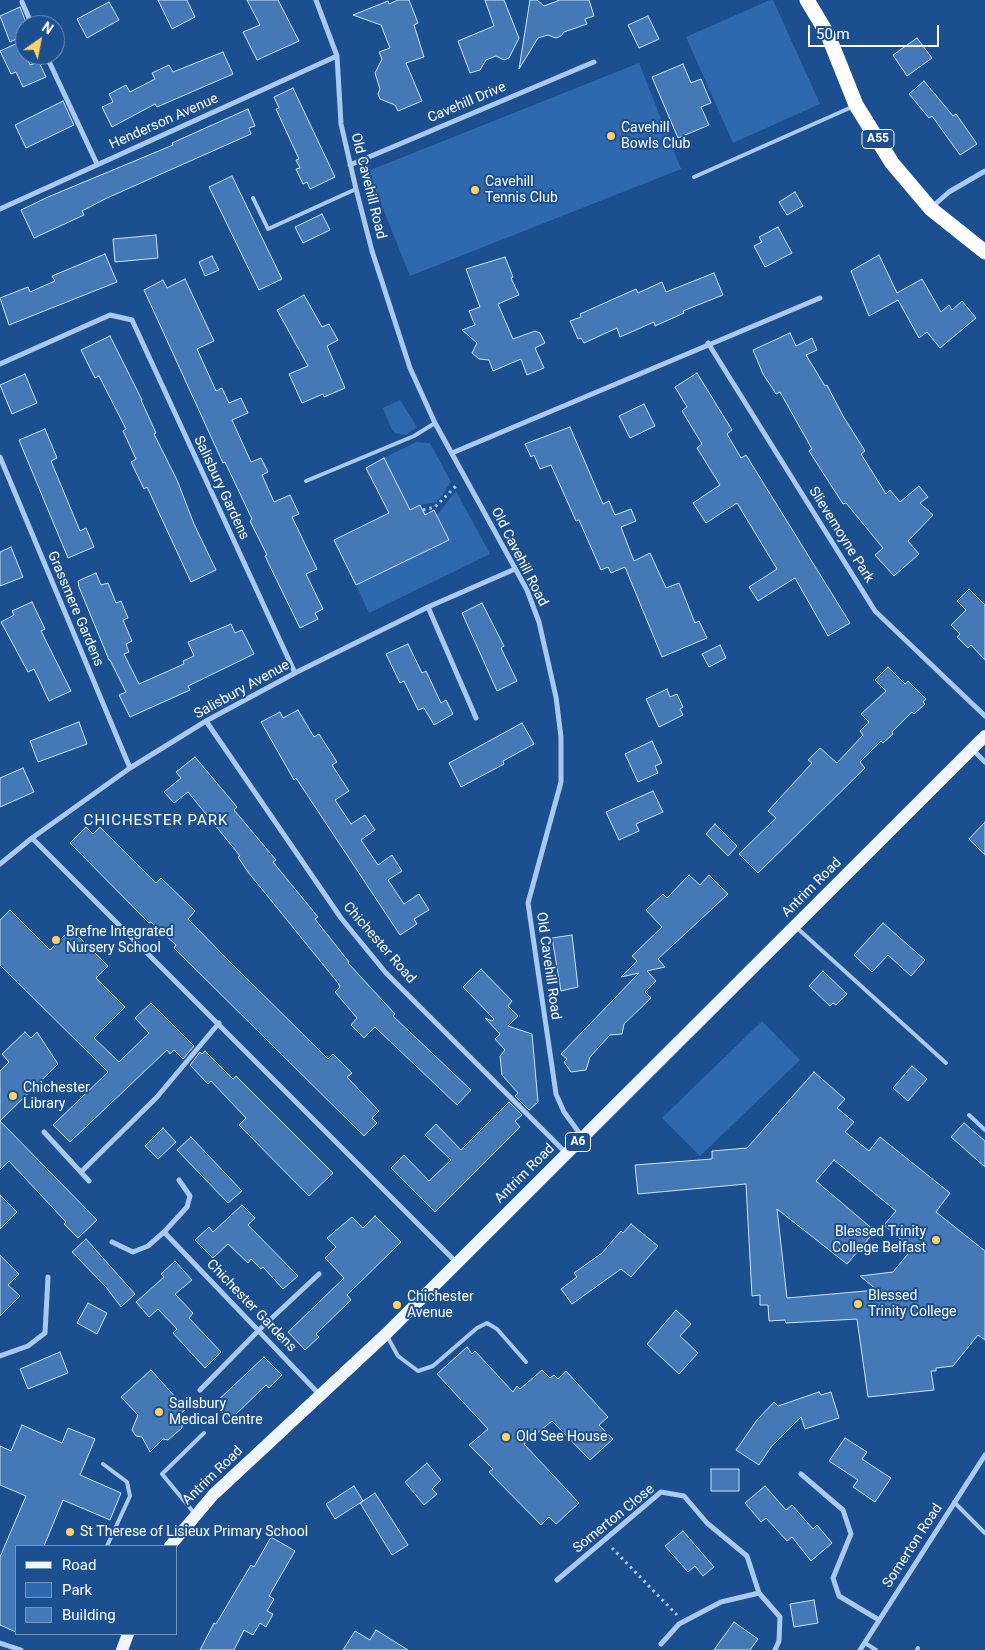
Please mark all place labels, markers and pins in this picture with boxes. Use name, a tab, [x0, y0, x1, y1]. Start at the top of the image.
place label: Cavehill Bowls Club	[621, 120, 690, 152]
marker: Cavehill Bowls Club	[605, 130, 617, 142]
place label: Cavehill Tennis Club	[485, 174, 558, 206]
marker: Cavehill Tennis Club	[469, 184, 481, 196]
place label: Brefne Integrated Nursery School	[66, 924, 174, 956]
marker: Brefne Integrated Nursery School	[50, 934, 62, 946]
place label: Chichester Library	[23, 1080, 90, 1112]
marker: Chichester Library	[7, 1090, 19, 1102]
place label: Blessed Trinity College Belfast	[832, 1224, 926, 1256]
marker: Blessed Trinity College Belfast	[930, 1234, 942, 1246]
place label: Blessed Trinity College	[868, 1288, 956, 1320]
place label: Chichester Avenue	[407, 1289, 474, 1321]
marker: Blessed Trinity College	[852, 1298, 864, 1310]
marker: Chichester Avenue	[391, 1299, 403, 1311]
place label: Sailsbury Medical Centre	[169, 1396, 263, 1428]
marker: Sailsbury Medical Centre	[153, 1406, 165, 1418]
place label: Old See House	[516, 1429, 607, 1445]
marker: Old See House	[500, 1431, 512, 1443]
place label: St Therese of Lisieux Primary School	[80, 1524, 308, 1540]
marker: St Therese of Lisieux Primary School	[64, 1526, 76, 1538]

